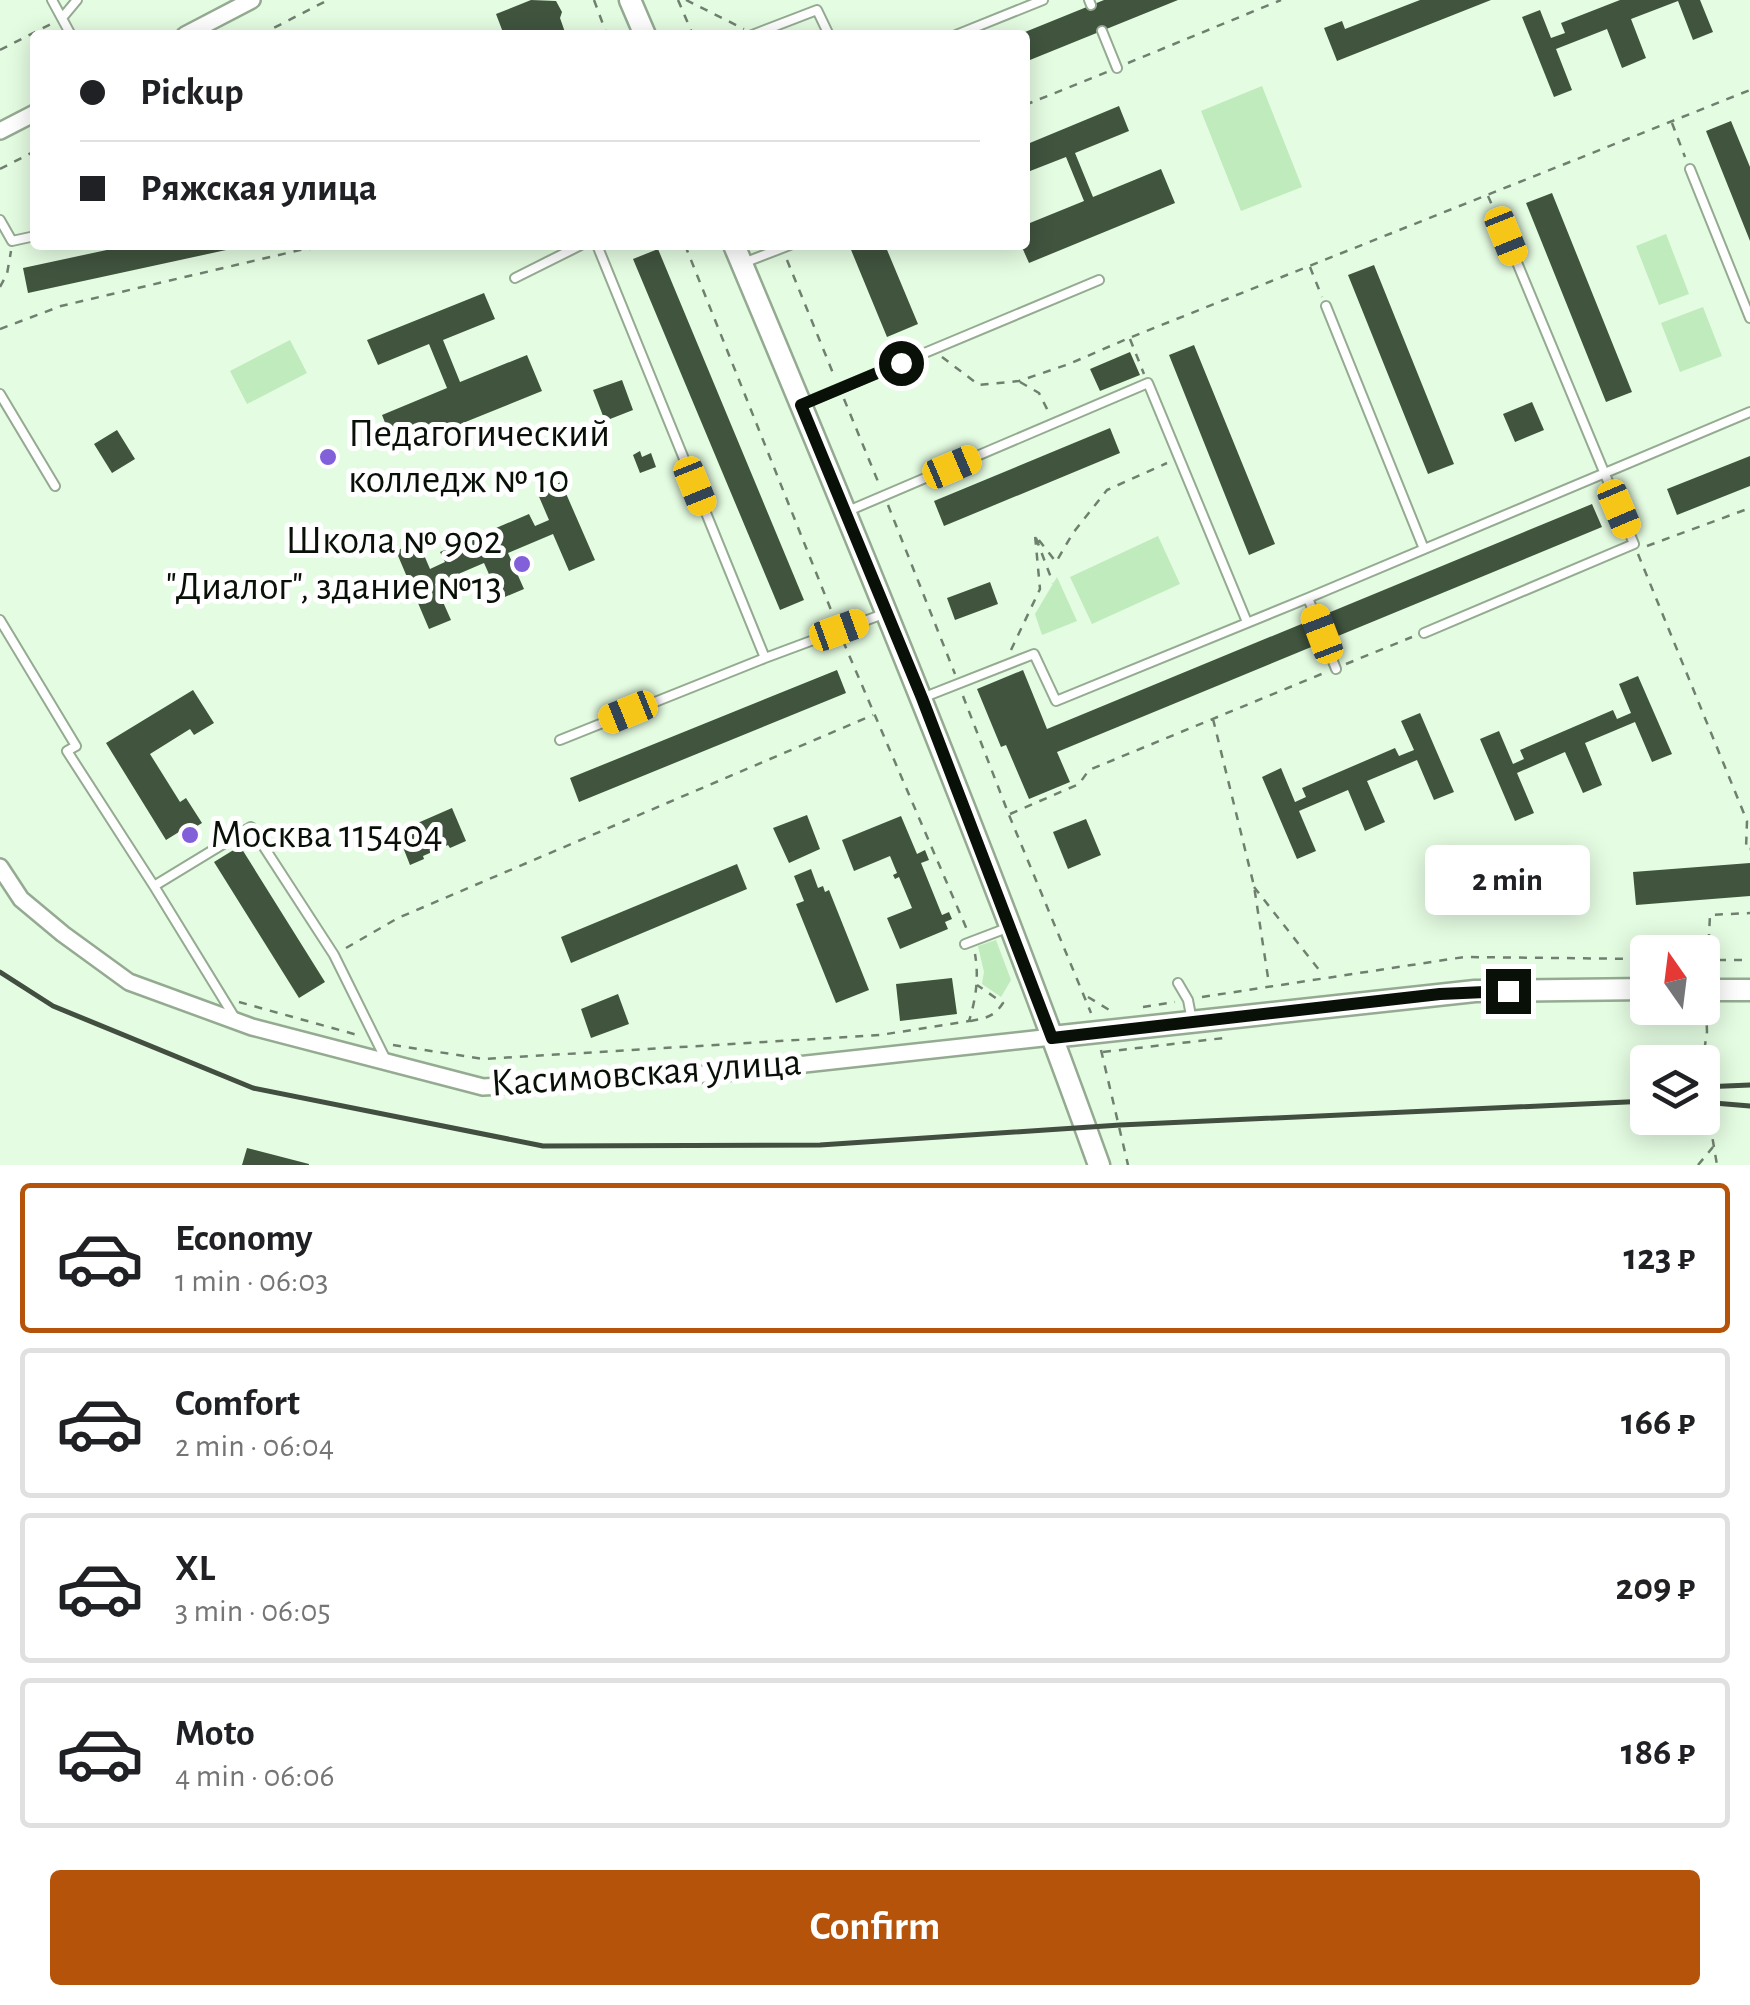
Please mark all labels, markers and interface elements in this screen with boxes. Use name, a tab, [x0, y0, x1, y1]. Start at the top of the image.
text: Pickup	[140, 74, 244, 112]
text: Ряжская улица	[140, 170, 377, 208]
car	[1481, 203, 1531, 269]
route start	[879, 341, 924, 386]
place label: Педагогический колледж № 10	[348, 414, 610, 500]
car	[919, 441, 985, 493]
marker: Педагогический колледж № 10	[317, 446, 339, 468]
car	[670, 453, 720, 519]
car	[1593, 476, 1645, 542]
place label: Школа № 902 "Диалог", здание №13	[166, 521, 502, 607]
marker: Школа № 902 "Диалог", здание №13	[511, 553, 533, 575]
car	[1297, 601, 1347, 667]
car	[806, 606, 872, 654]
car	[595, 687, 661, 737]
place label: Москва 115404	[210, 815, 443, 855]
marker: Москва 115404	[179, 824, 201, 846]
callout: 2 min	[1426, 846, 1590, 916]
text: 2 min	[1472, 864, 1543, 896]
north arrow	[1630, 935, 1720, 1025]
map controls	[1630, 935, 1720, 1135]
route end	[1486, 969, 1531, 1014]
street label: Касимовская улица	[489, 1042, 803, 1104]
button: layers	[1630, 1045, 1720, 1135]
icon: car	[55, 1213, 145, 1303]
text: Economy	[175, 1220, 313, 1258]
text: 123 ₽	[1624, 1239, 1695, 1277]
text: 1 min · 06:03	[175, 1265, 328, 1297]
icon: car	[55, 1378, 145, 1468]
text: Comfort	[175, 1385, 300, 1423]
text: 166 ₽	[1621, 1404, 1695, 1442]
text: 2 min · 06:04	[175, 1430, 334, 1462]
icon: car	[55, 1543, 145, 1633]
text: XL	[175, 1550, 215, 1588]
text: 209 ₽	[1615, 1569, 1695, 1607]
text: 3 min · 06:05	[175, 1595, 331, 1627]
icon: car	[55, 1708, 145, 1798]
text: Moto	[175, 1715, 255, 1753]
text: 186 ₽	[1621, 1734, 1695, 1772]
text: 4 min · 06:06	[175, 1760, 335, 1792]
button: Confirm	[50, 1870, 1700, 1985]

